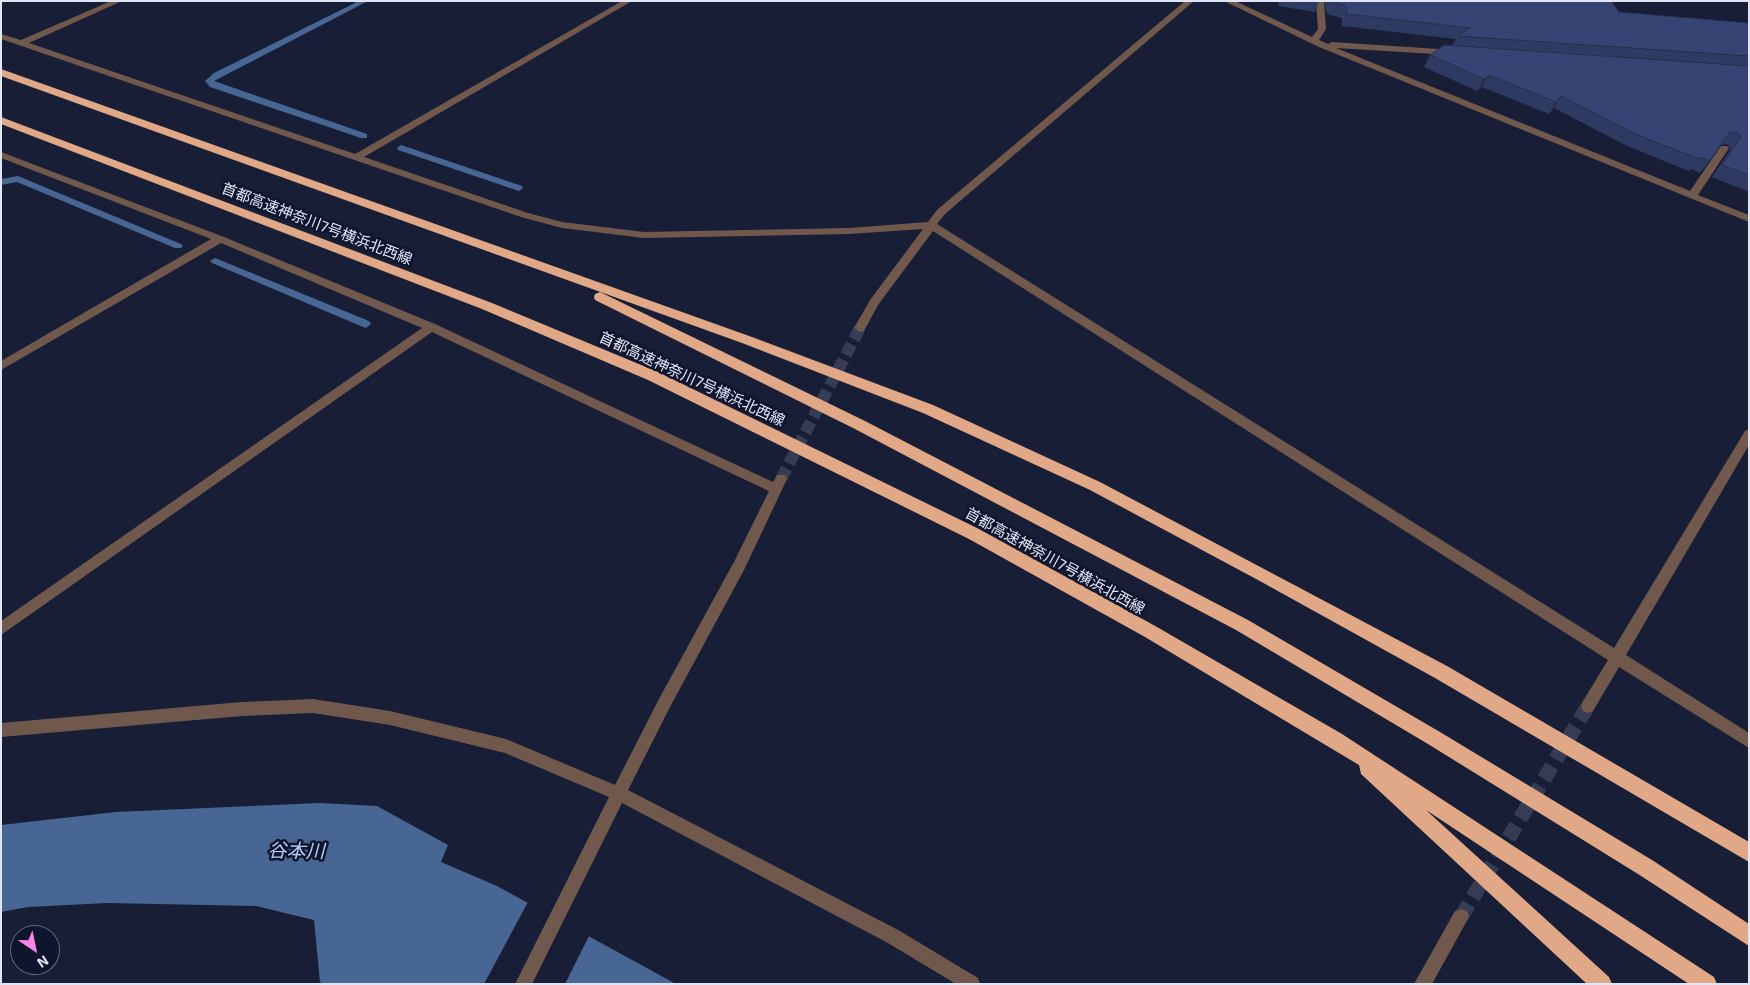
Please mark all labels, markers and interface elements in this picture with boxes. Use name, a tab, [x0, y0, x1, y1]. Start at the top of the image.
street label: 首都高速神奈川7号横浜北西線	[219, 179, 415, 269]
street label: 首都高速神奈川7号横浜北西線	[596, 328, 788, 430]
street label: 首都高速神奈川7号横浜北西線	[962, 504, 1148, 618]
water label: 谷本川	[267, 839, 325, 863]
north arrow	[10, 925, 60, 975]
text: N	[34, 952, 52, 972]

